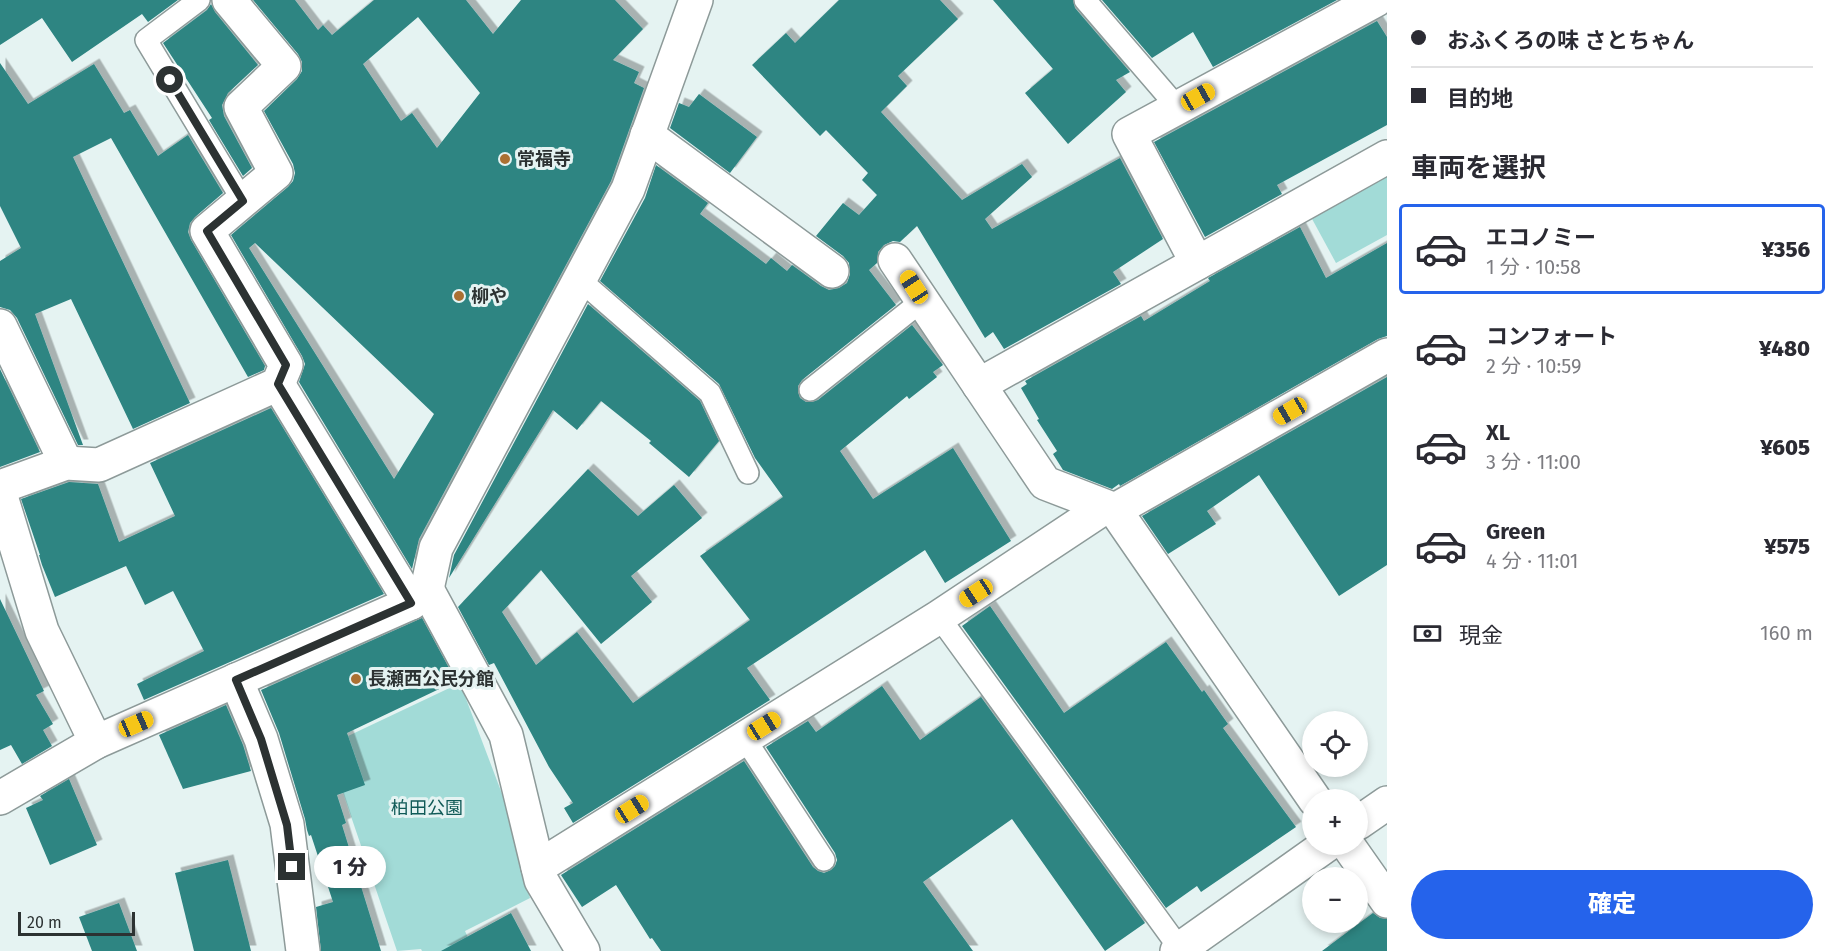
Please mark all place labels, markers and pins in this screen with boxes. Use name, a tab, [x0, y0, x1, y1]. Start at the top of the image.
place label: 常福寺	[517, 148, 571, 170]
marker: 常福寺	[498, 152, 512, 166]
place label: 柳や	[471, 285, 507, 307]
marker: 柳や	[452, 289, 466, 303]
place label: 長瀬西公民分館	[368, 668, 494, 690]
marker: 長瀬西公民分館	[349, 672, 363, 686]

